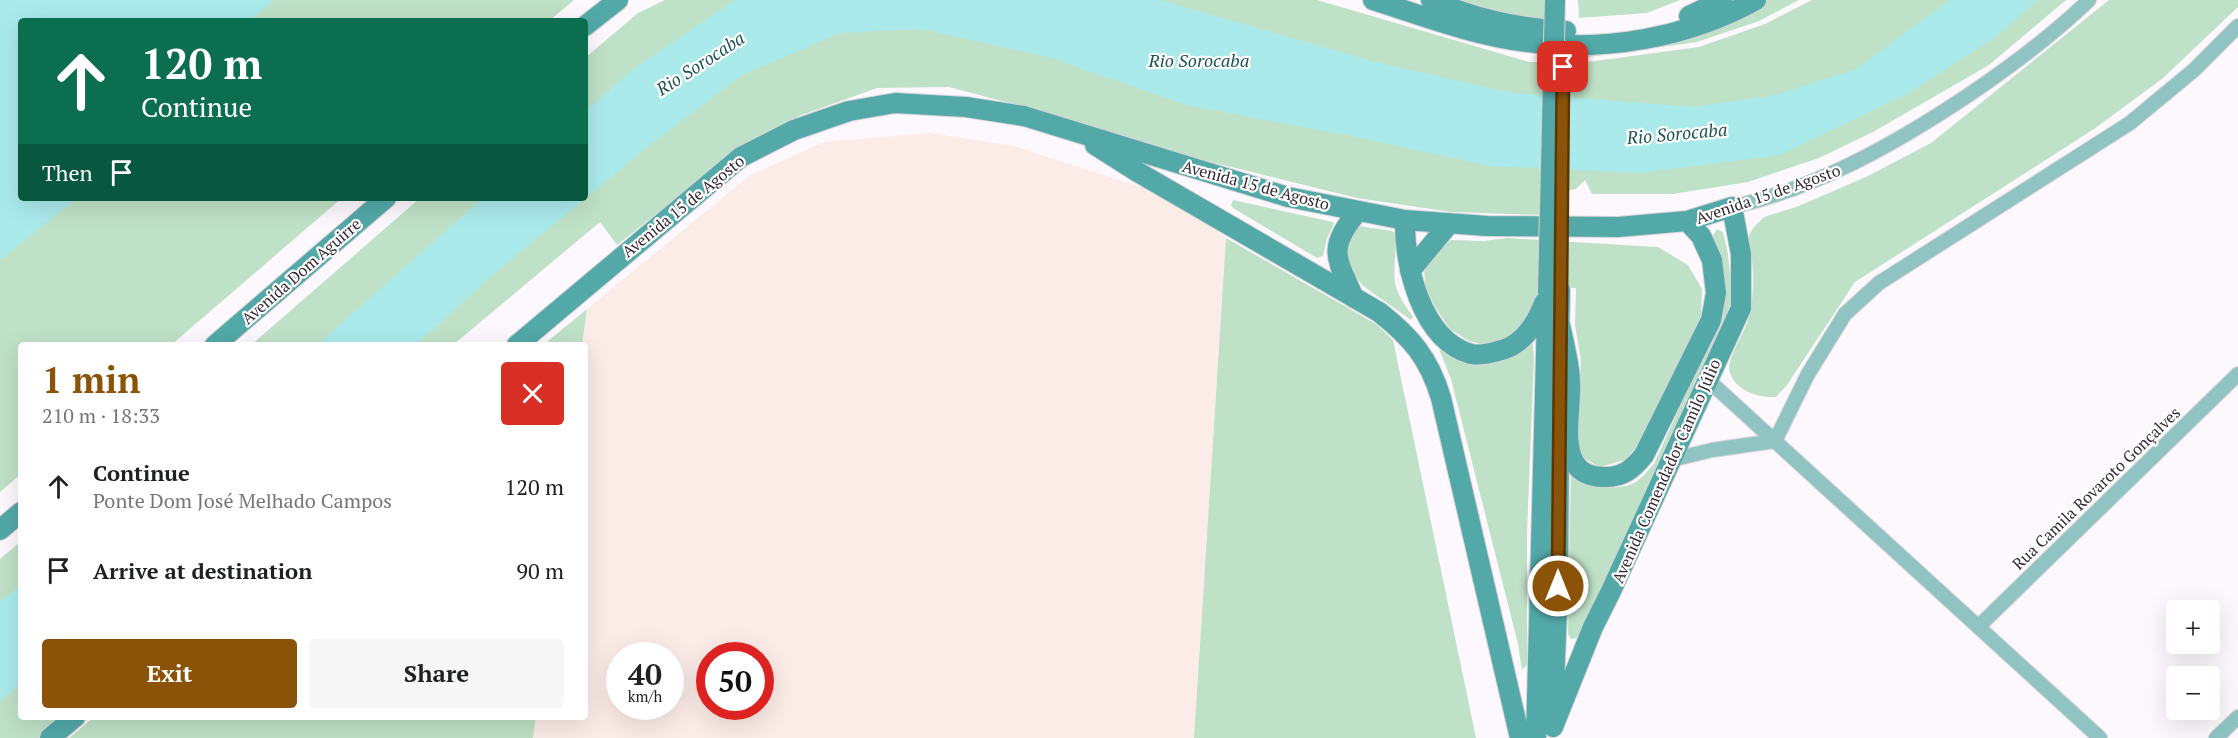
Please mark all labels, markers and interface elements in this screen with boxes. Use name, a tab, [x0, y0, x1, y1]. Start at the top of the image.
water label: Rio Sorocaba	[650, 25, 749, 101]
text: 120 m	[141, 35, 262, 91]
pin	[1537, 41, 1588, 92]
icon: ahead	[42, 42, 120, 120]
water label: Rio Sorocaba	[1148, 48, 1249, 72]
icon: arrive	[1546, 50, 1579, 83]
text: Continue	[141, 89, 252, 125]
water label: Rio Sorocaba	[1625, 117, 1728, 149]
street label: Avenida 15 de Agosto	[617, 150, 749, 262]
street label: Avenida 15 de Agosto	[1180, 155, 1332, 215]
icon: arrive	[105, 156, 138, 189]
text: Then	[42, 158, 93, 187]
street label: Avenida 15 de Agosto	[1693, 159, 1843, 229]
street label: Avenida Dom Aguirre	[237, 213, 365, 329]
street label: Avenida Comendador Camilo Júlio	[1606, 355, 1726, 587]
text: 1 min	[42, 356, 140, 403]
button: close	[501, 362, 564, 425]
text: 210 m · 18:33	[42, 402, 160, 429]
street label: Rua Camila Rovaroto Gonçalves	[2007, 402, 2185, 574]
text: Continue	[93, 458, 190, 487]
icon: ahead	[42, 470, 75, 503]
text: 120 m	[504, 472, 564, 501]
text: Ponte Dom José Melhado Campos	[93, 487, 392, 514]
icon: arrive	[42, 554, 75, 587]
position arrow	[1526, 554, 1590, 618]
text: Arrive at destination	[93, 556, 312, 585]
text: 90 m	[516, 556, 564, 585]
map controls	[2166, 600, 2220, 720]
button: +	[2166, 600, 2220, 654]
button: Exit	[42, 639, 297, 708]
button: Share	[309, 639, 564, 708]
speed limit sign: 50	[696, 642, 774, 720]
text: 40	[628, 654, 662, 694]
button: −	[2166, 666, 2220, 720]
text: km/h	[628, 686, 662, 706]

